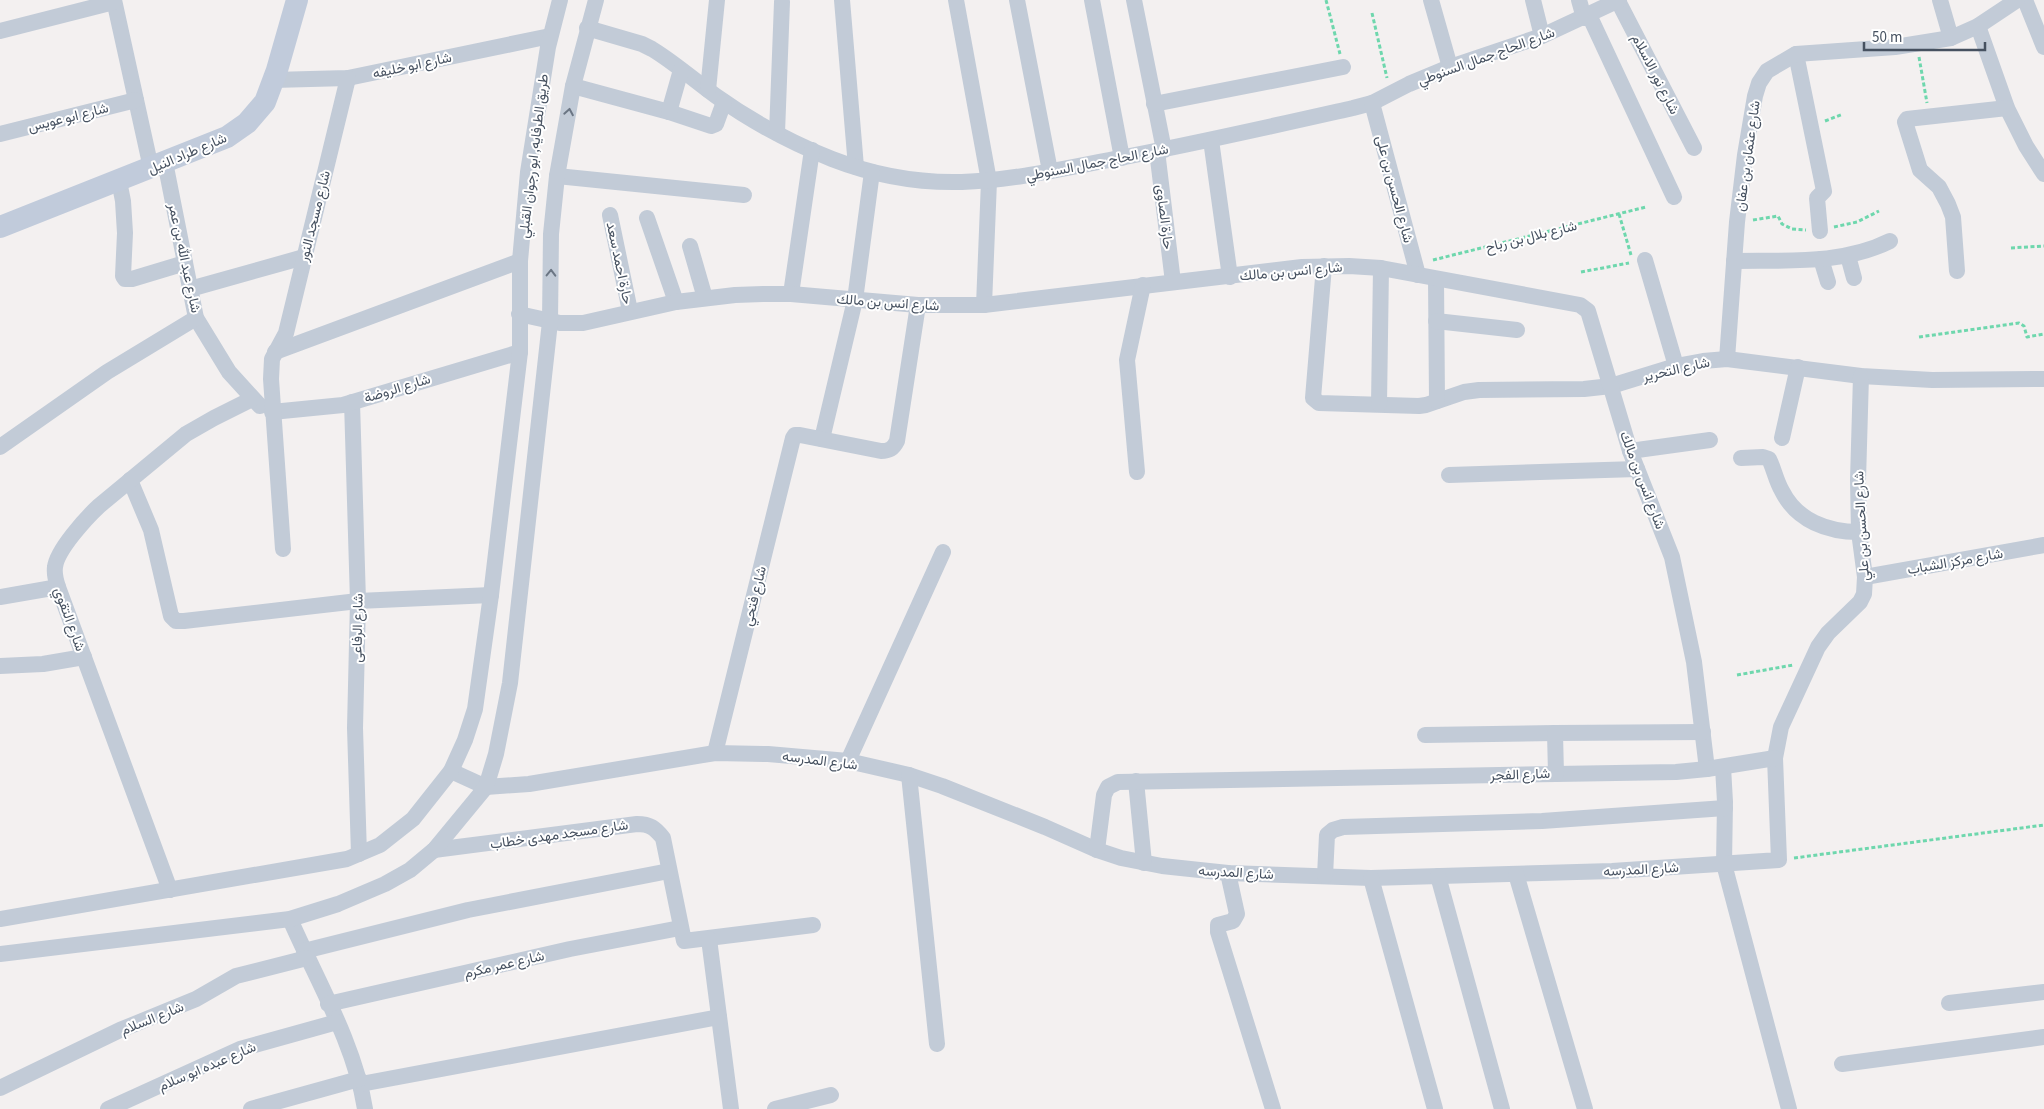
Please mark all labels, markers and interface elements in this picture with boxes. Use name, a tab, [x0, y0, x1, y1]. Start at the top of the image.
scale bar	[1864, 20, 1985, 52]
street label: شارع الحاج جمال السنوطي	[1415, 23, 1558, 92]
text: 50 m	[1872, 27, 1902, 48]
street label: شارع نور الاسلام	[1626, 31, 1684, 118]
street label: شارع ابو خليفه	[371, 48, 454, 84]
street label: طريق الطرفايه, ابو رجوان القبلي	[514, 73, 555, 240]
street label: شارع ابو عويس	[26, 98, 111, 138]
street label: شارع عثمان بن عفان	[1730, 99, 1766, 213]
one-way arrow	[563, 107, 573, 116]
street label: شارع طراد النيل	[145, 128, 230, 180]
street label: شارع الحسن بن على	[1370, 133, 1418, 245]
street label: شارع الحاج جمال السنوطي	[1024, 139, 1170, 188]
street label: شارع مسجد النور	[294, 169, 336, 265]
street label: حارة الصاوى	[1150, 184, 1178, 251]
street label: شارع عبد الله بن عمر	[162, 201, 205, 315]
street label: شارع بلال بن رباح	[1483, 216, 1579, 258]
street label: حارة احمد سعد	[601, 220, 637, 306]
street label: شارع انس بن مالك	[1239, 258, 1343, 286]
one-way arrow	[546, 269, 556, 276]
street label: شارع انس بن مالك	[836, 289, 940, 317]
street label: شارع التحرير	[1640, 353, 1712, 388]
street label: شارع الروضة	[362, 369, 433, 409]
street label: شارع انس بن مالك	[1614, 429, 1670, 532]
street label: شارع الحسن بن علي	[1849, 470, 1876, 582]
street label: شارع مركز الشباب	[1906, 544, 2005, 580]
street label: شارع فتحي	[738, 564, 773, 629]
street label: شارع التقوي	[47, 585, 90, 654]
street label: شارع الرفاعى	[347, 593, 369, 663]
street label: شارع المدرسه	[781, 746, 859, 776]
street label: شارع الفجر	[1489, 764, 1550, 786]
street label: شارع مسجد مهدى خطاب	[489, 815, 630, 855]
street label: شارع المدرسه	[1603, 858, 1679, 882]
street label: شارع المدرسه	[1198, 861, 1274, 885]
street label: شارع عمر مكرم	[462, 946, 546, 984]
street label: شارع السلام	[118, 997, 187, 1041]
street label: شارع عبده ابو سلام	[156, 1037, 259, 1096]

